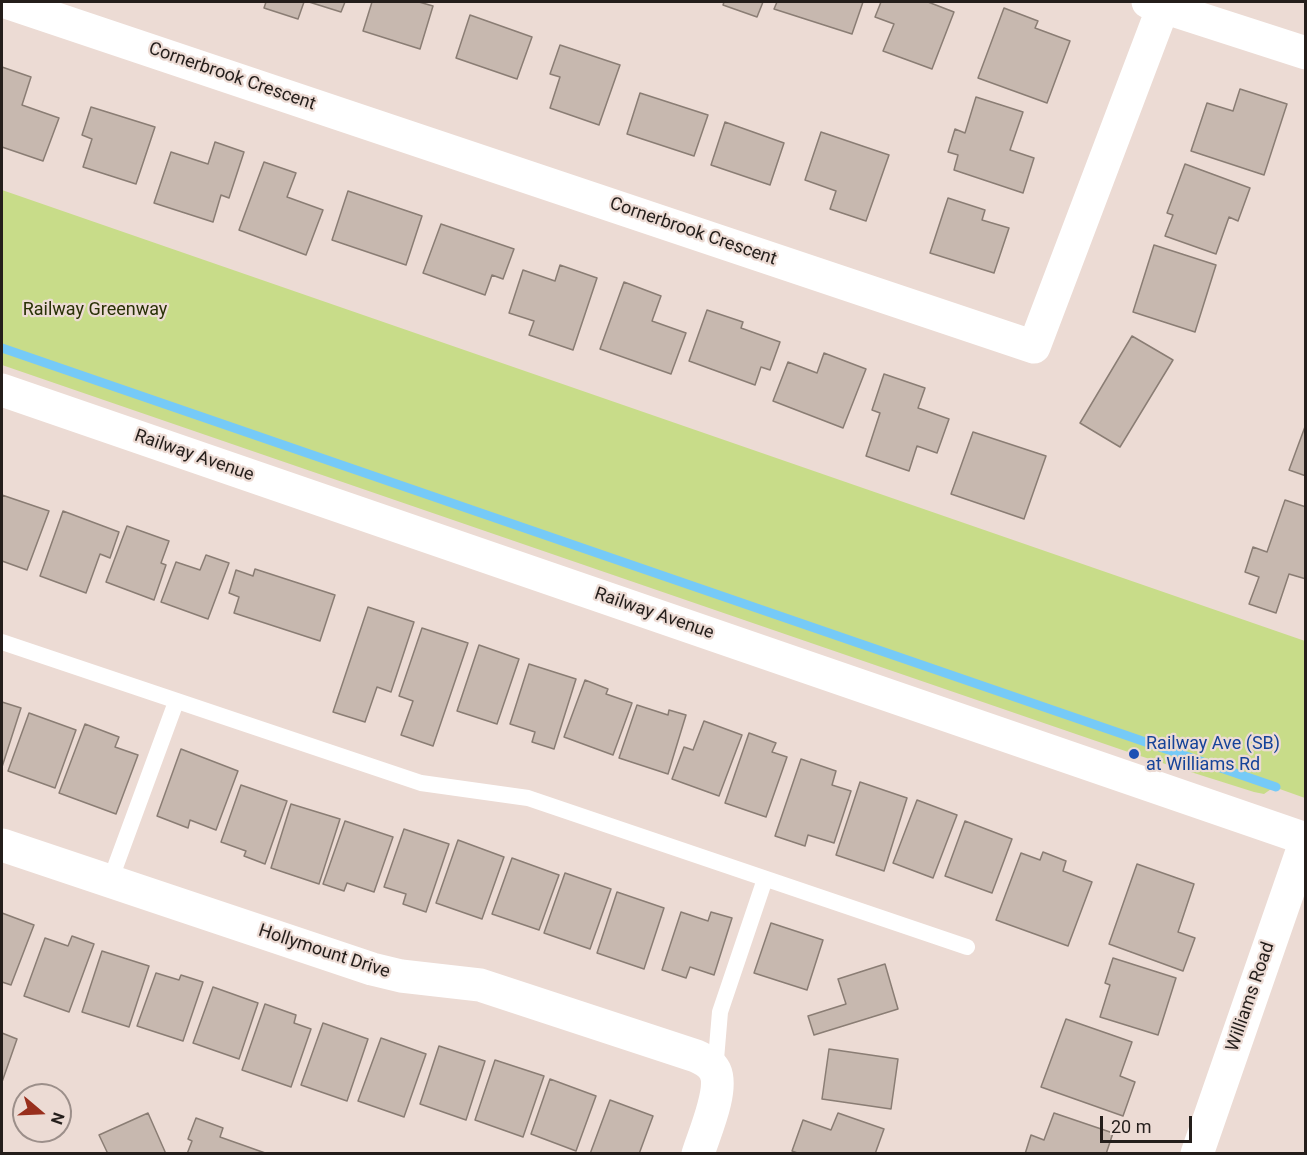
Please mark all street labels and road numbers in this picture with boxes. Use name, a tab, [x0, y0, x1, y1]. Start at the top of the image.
street label: Cornerbrook Crescent	[146, 38, 318, 116]
street label: Cornerbrook Crescent	[607, 193, 779, 271]
street label: Railway Avenue	[132, 425, 256, 487]
street label: Railway Avenue	[592, 583, 716, 645]
street label: Hollymount Drive	[255, 921, 393, 983]
street label: Williams Road	[1222, 940, 1280, 1054]

